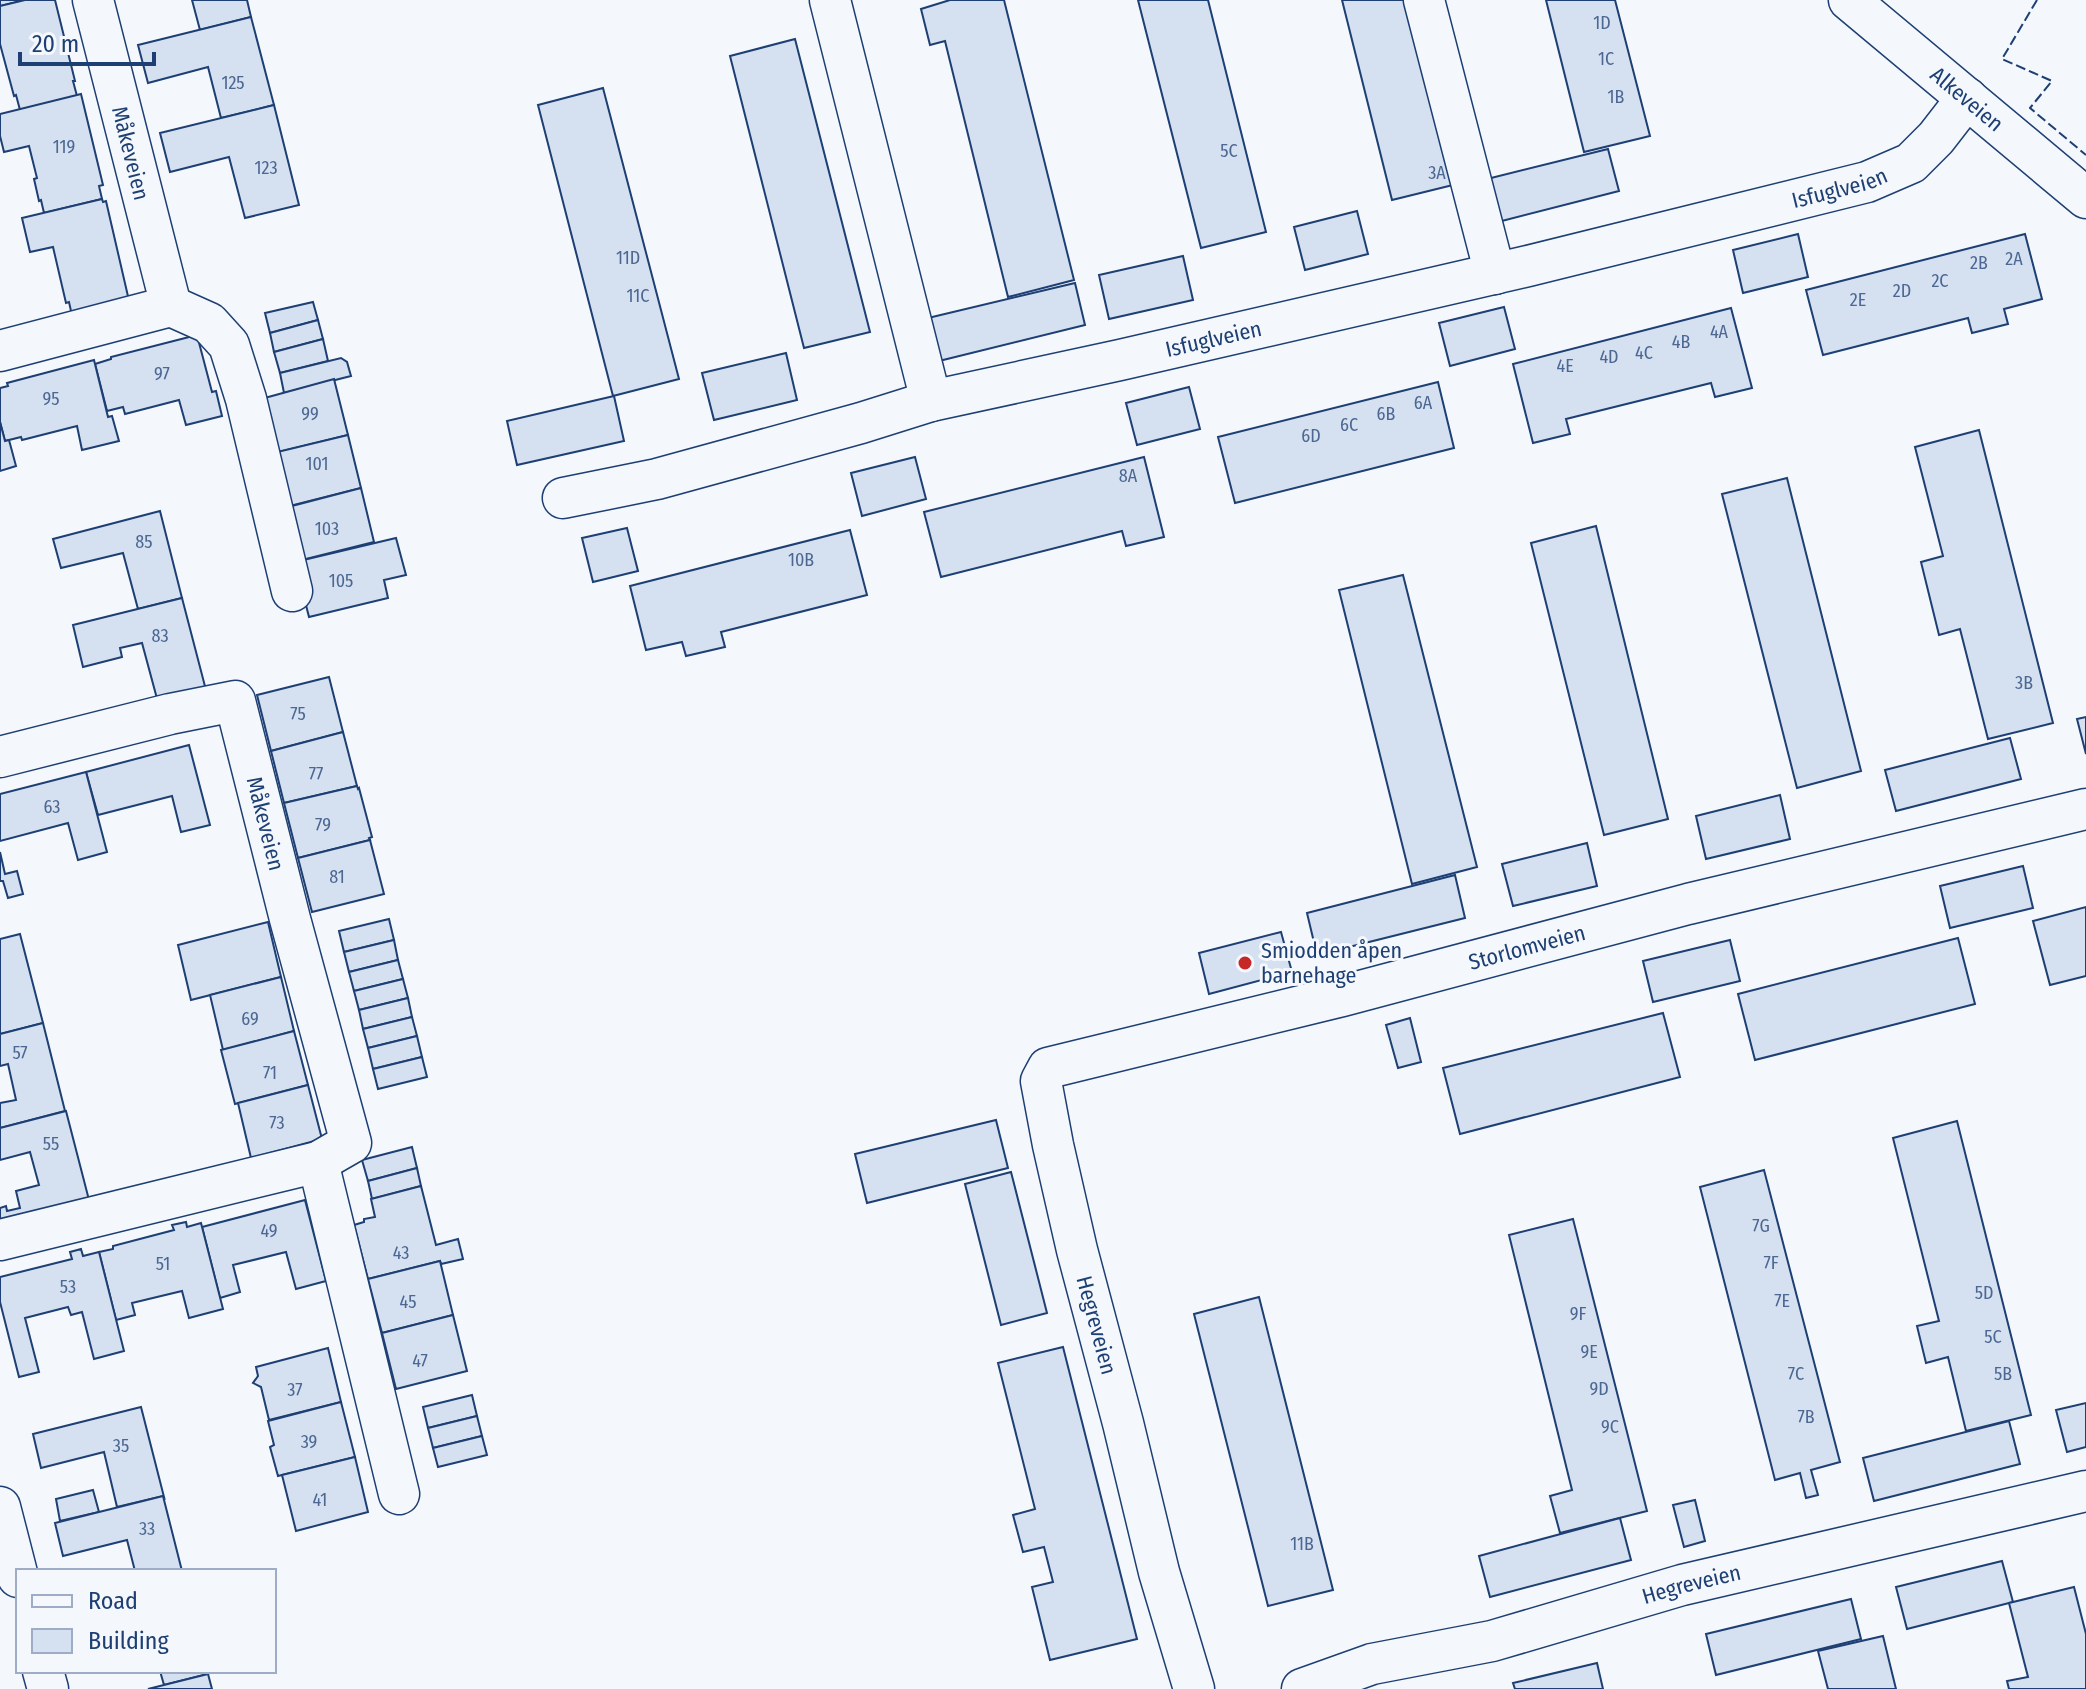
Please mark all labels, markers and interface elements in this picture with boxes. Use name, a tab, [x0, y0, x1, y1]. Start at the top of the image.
house number: 1D	[1593, 12, 1611, 34]
scale bar	[20, 16, 154, 66]
text: 20 m	[32, 30, 79, 58]
house number: 1C	[1598, 48, 1614, 70]
street label: Alkeveien	[1925, 61, 2009, 137]
house number: 125	[221, 72, 245, 94]
house number: 1B	[1608, 86, 1625, 108]
street label: Måkeveien	[106, 103, 155, 203]
house number: 119	[53, 136, 75, 158]
house number: 5C	[1220, 140, 1238, 162]
house number: 123	[254, 157, 278, 179]
house number: 3A	[1428, 162, 1446, 184]
street label: Isfuglveien	[1789, 162, 1892, 214]
house number: 11D	[616, 247, 640, 269]
house number: 2A	[2005, 248, 2023, 270]
house number: 2B	[1970, 252, 1988, 274]
house number: 2C	[1932, 270, 1948, 292]
house number: 2D	[1893, 280, 1911, 302]
house number: 11C	[627, 285, 649, 307]
house number: 2E	[1850, 289, 1866, 311]
street label: Isfuglveien	[1163, 315, 1264, 363]
house number: 4A	[1710, 321, 1729, 343]
house number: 4B	[1672, 331, 1690, 353]
house number: 4C	[1635, 342, 1653, 364]
house number: 4D	[1599, 346, 1619, 368]
house number: 4E	[1556, 355, 1574, 377]
house number: 97	[154, 363, 170, 385]
house number: 95	[42, 388, 60, 410]
house number: 6A	[1414, 392, 1433, 414]
house number: 99	[301, 403, 319, 425]
house number: 6B	[1377, 403, 1396, 425]
house number: 6C	[1340, 414, 1358, 436]
house number: 6D	[1301, 425, 1321, 447]
house number: 101	[306, 453, 328, 475]
house number: 8A	[1119, 465, 1138, 487]
house number: 103	[315, 518, 339, 540]
house number: 85	[135, 531, 153, 553]
house number: 10B	[788, 549, 814, 571]
house number: 105	[329, 570, 353, 592]
house number: 83	[151, 625, 169, 647]
house number: 3B	[2015, 672, 2033, 694]
house number: 75	[290, 703, 306, 725]
house number: 77	[309, 763, 323, 785]
street label: Måkeveien	[241, 774, 290, 873]
house number: 63	[44, 796, 60, 818]
house number: 79	[315, 814, 331, 836]
house number: 81	[329, 866, 345, 888]
street label: Storlomveien	[1466, 919, 1588, 976]
place label: Smiodden åpen barnehage	[1261, 937, 1402, 989]
marker: Smiodden åpen barnehage	[1236, 954, 1254, 972]
house number: 69	[241, 1008, 259, 1030]
house number: 57	[12, 1042, 28, 1064]
house number: 71	[263, 1062, 277, 1084]
house number: 73	[269, 1112, 285, 1134]
house number: 55	[43, 1133, 59, 1155]
house number: 7G	[1752, 1215, 1770, 1237]
house number: 49	[260, 1220, 278, 1242]
house number: 43	[393, 1242, 409, 1264]
house number: 7F	[1763, 1252, 1779, 1274]
house number: 51	[156, 1253, 170, 1275]
street label: Hegreveien	[1070, 1273, 1123, 1377]
house number: 53	[60, 1276, 76, 1298]
house number: 5D	[1975, 1282, 1993, 1304]
house number: 7E	[1774, 1290, 1790, 1312]
house number: 45	[400, 1291, 416, 1313]
house number: 9F	[1570, 1303, 1586, 1325]
house number: 5C	[1984, 1326, 2002, 1348]
house number: 9E	[1580, 1341, 1598, 1363]
house number: 47	[412, 1350, 428, 1372]
house number: 7C	[1788, 1363, 1804, 1385]
house number: 5B	[1994, 1363, 2012, 1385]
house number: 9D	[1589, 1378, 1609, 1400]
house number: 37	[287, 1379, 303, 1401]
house number: 7B	[1797, 1406, 1815, 1428]
house number: 9C	[1601, 1416, 1619, 1438]
house number: 39	[301, 1431, 317, 1453]
house number: 35	[113, 1435, 129, 1457]
house number: 41	[313, 1489, 327, 1511]
house number: 33	[139, 1518, 155, 1540]
house number: 11B	[1290, 1533, 1314, 1555]
street label: Hegreveien	[1639, 1559, 1744, 1610]
legend	[16, 1569, 276, 1673]
text: Road	[88, 1587, 138, 1615]
text: Building	[88, 1627, 170, 1655]

